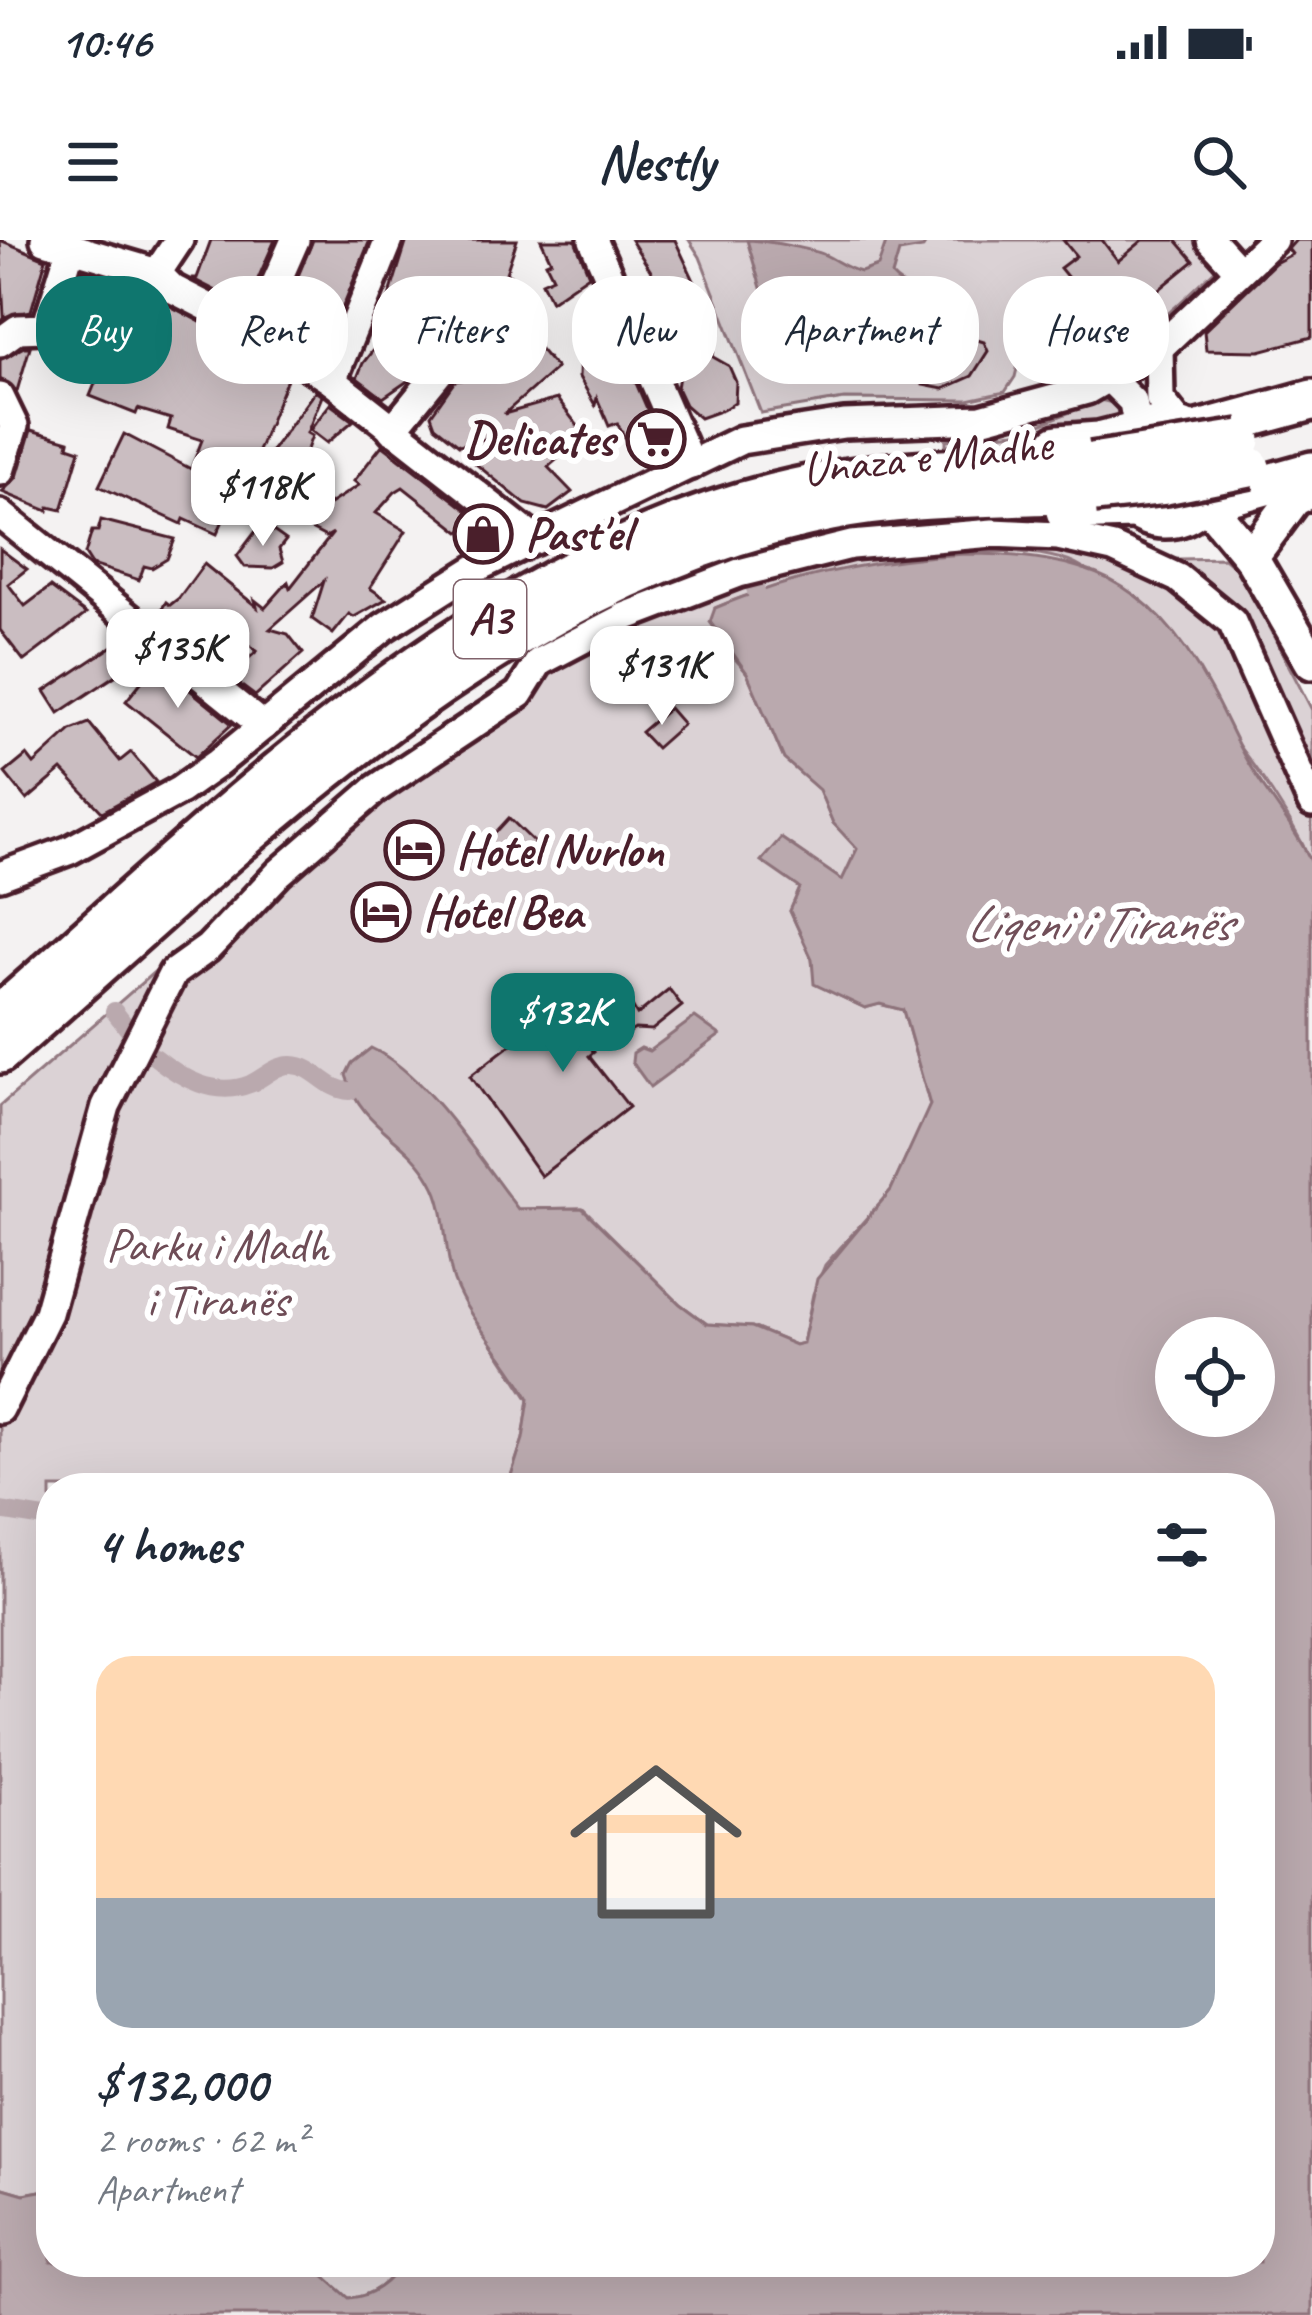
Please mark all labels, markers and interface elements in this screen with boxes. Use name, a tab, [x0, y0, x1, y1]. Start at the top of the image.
text: 10:46	[60, 14, 151, 71]
text: Nestly	[598, 128, 714, 196]
icon: menu	[60, 129, 126, 195]
icon: search	[1186, 129, 1252, 195]
chip: Buy	[36, 276, 172, 384]
chip: Rent	[196, 276, 348, 384]
chip: Filters	[372, 276, 548, 384]
chip: New	[572, 276, 717, 384]
chip: Apartment	[741, 276, 979, 384]
chip: House	[1003, 276, 1169, 384]
supermarket icon: Delicates	[625, 408, 687, 470]
place label: Delicates	[465, 409, 618, 469]
street label: Unaza e Madhe	[799, 413, 1058, 499]
pin: $118K	[179, 447, 347, 549]
text: $118K	[218, 461, 308, 510]
shop icon: Past'el	[452, 503, 514, 565]
place label: Past'el	[525, 504, 640, 564]
road number: A3	[454, 580, 526, 658]
pin: $135K	[94, 609, 262, 711]
text: $135K	[133, 623, 223, 672]
pin: $131K	[578, 626, 746, 728]
text: $131K	[617, 640, 707, 689]
hotel icon: Hotel Nurlon	[383, 819, 445, 881]
place label: Hotel Nurlon	[456, 820, 665, 880]
hotel icon: Hotel Bea	[350, 881, 412, 943]
place label: Hotel Bea	[423, 882, 586, 942]
water label: Liqeni i Tiranës	[966, 891, 1239, 955]
pin: $132K	[479, 973, 647, 1075]
text: $132K	[518, 987, 608, 1036]
park label: Parku i Madh i Tiranës	[106, 1215, 330, 1330]
map controls	[1155, 1317, 1275, 1437]
button: locate	[1155, 1317, 1275, 1437]
icon: filters	[1149, 1512, 1215, 1578]
text: 4 homes	[96, 1513, 240, 1577]
icon: home	[548, 1734, 764, 1950]
text: $132,000	[96, 2052, 267, 2116]
text: 2 rooms · 62 m²	[96, 2116, 307, 2165]
text: Apartment	[96, 2165, 239, 2214]

